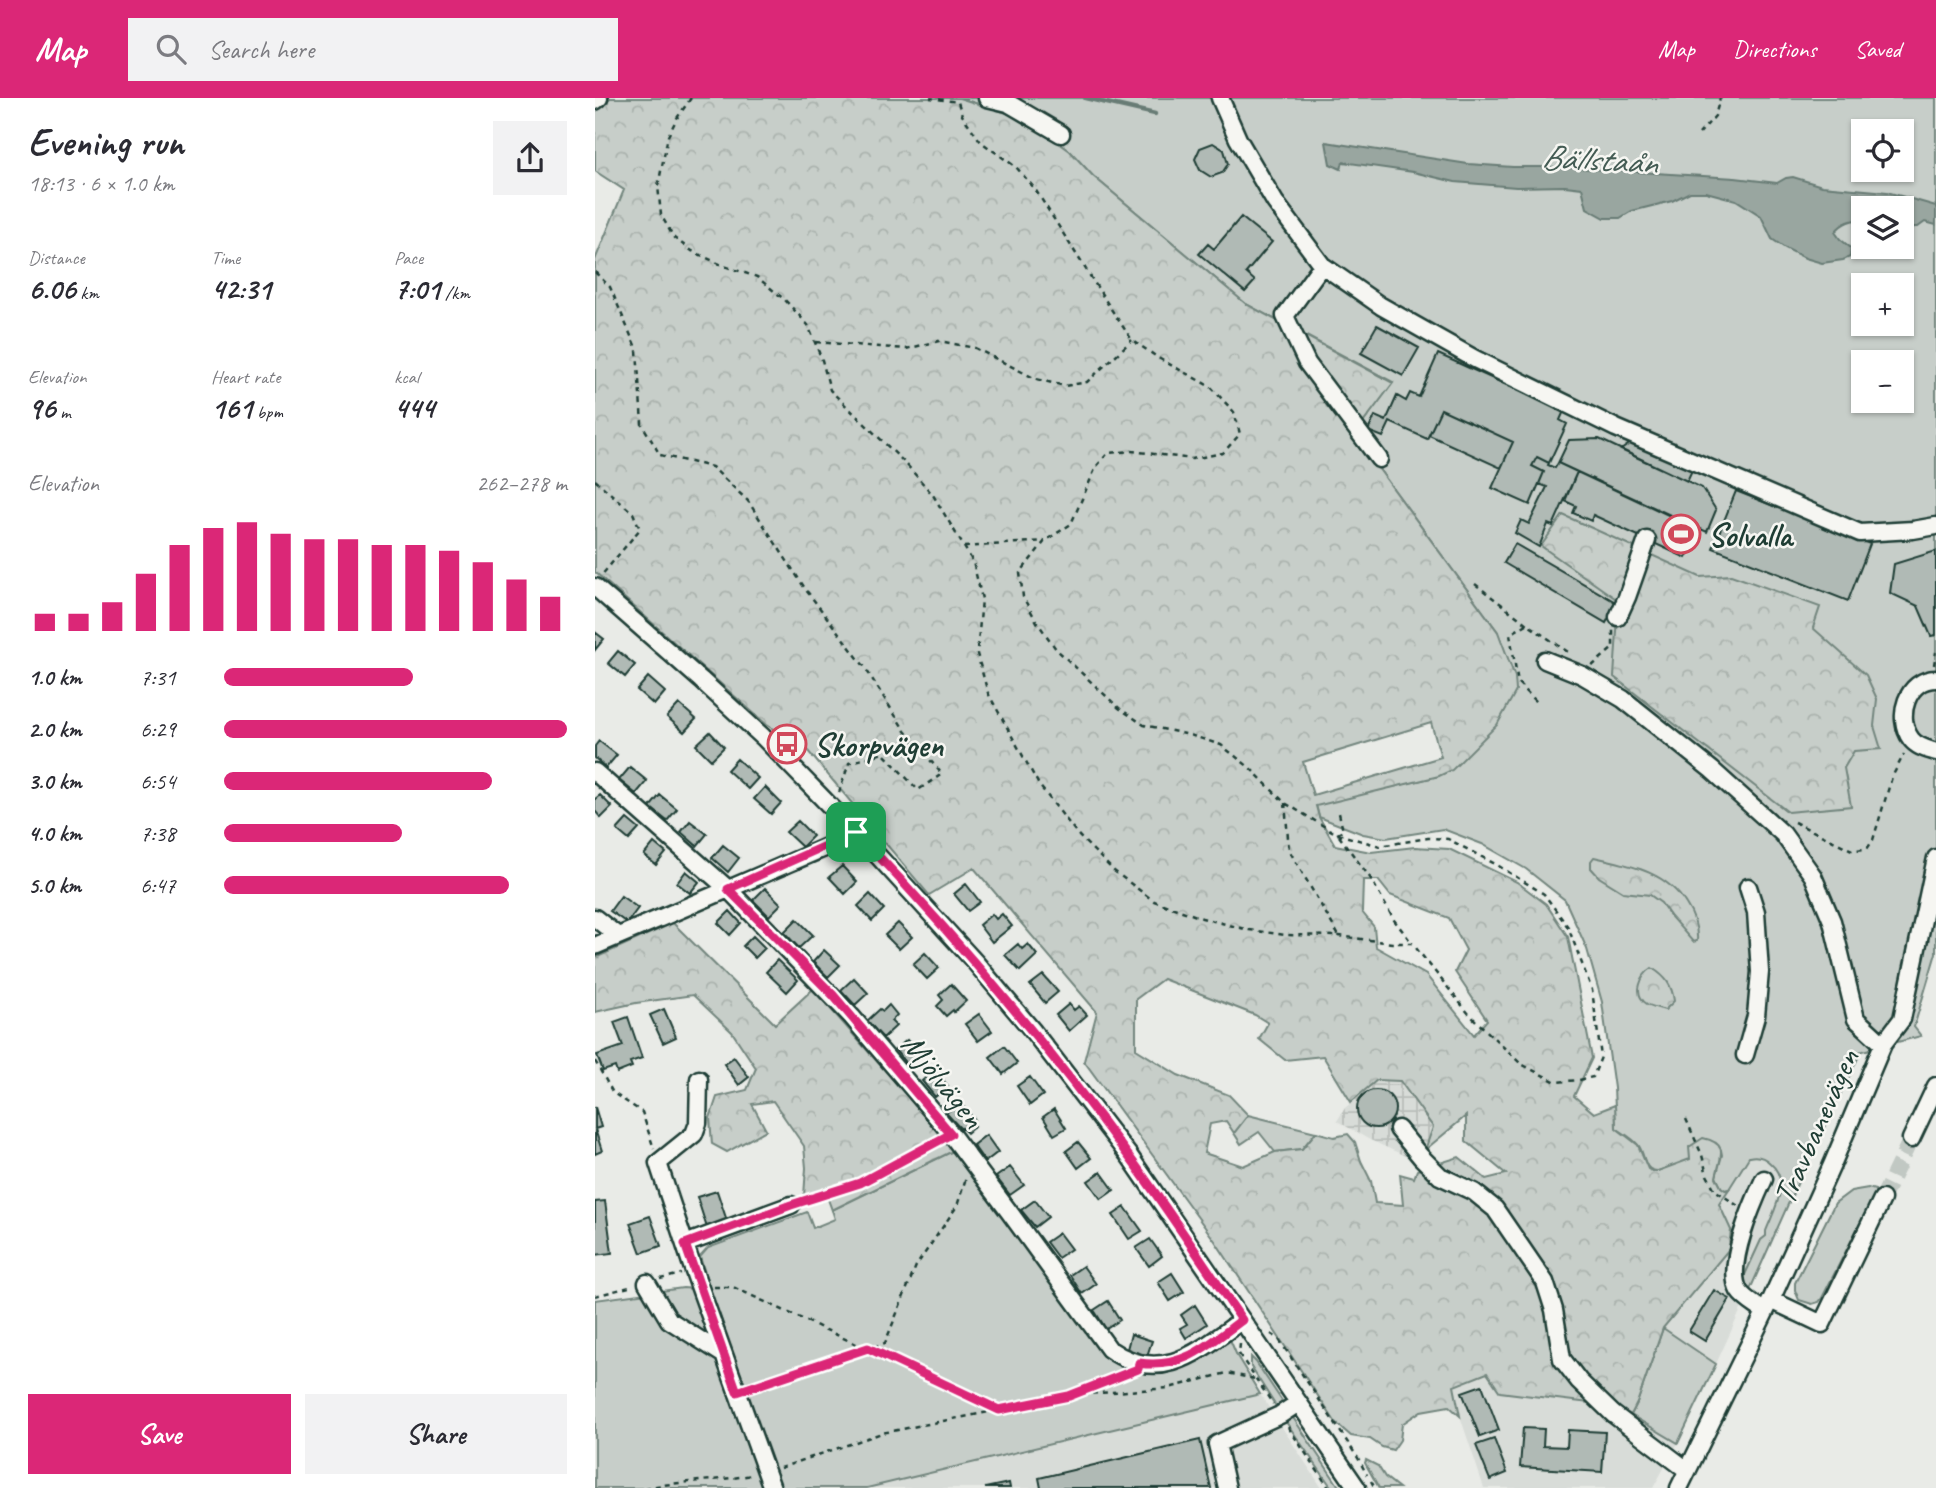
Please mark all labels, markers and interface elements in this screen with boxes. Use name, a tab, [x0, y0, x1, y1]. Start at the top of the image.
search box	[128, 18, 618, 81]
text: Map	[35, 28, 86, 70]
icon: search	[152, 30, 190, 68]
text: Search here	[208, 33, 314, 66]
text: Map	[1658, 34, 1695, 64]
text: Directions	[1733, 34, 1816, 64]
text: Saved	[1854, 34, 1901, 64]
text: Evening run	[28, 119, 184, 166]
map controls	[1851, 119, 1914, 413]
button: locate	[1851, 119, 1914, 182]
button: share	[493, 121, 567, 195]
water label: Bällstaån	[1540, 134, 1660, 185]
text: 18:13 · 6 × 1.0 km	[28, 169, 174, 198]
button: layers	[1851, 196, 1914, 259]
text: Distance	[28, 246, 85, 270]
text: Time	[211, 246, 240, 270]
text: Pace	[394, 246, 423, 270]
text: 6.06	[28, 270, 76, 308]
text: 42:31	[211, 270, 271, 308]
text: 7:01	[394, 270, 440, 308]
button: +	[1851, 273, 1914, 336]
text: km	[76, 281, 99, 305]
text: /km	[440, 281, 470, 305]
button: −	[1851, 350, 1914, 413]
text: Elevation	[28, 365, 86, 389]
text: Heart rate	[211, 365, 280, 389]
text: kcal	[394, 365, 419, 389]
text: 96	[28, 389, 55, 427]
text: 161	[211, 389, 252, 427]
text: 444	[394, 389, 435, 427]
text: m	[55, 400, 71, 424]
text: bpm	[252, 400, 283, 424]
text: Elevation	[28, 469, 99, 498]
text: 262–278 m	[476, 469, 567, 498]
sports icon: Solvalla	[1660, 513, 1702, 555]
place label: Solvalla	[1708, 514, 1795, 556]
text: 1.0 km	[28, 663, 82, 692]
text: 7:31	[140, 663, 176, 692]
text: 2.0 km	[28, 715, 82, 744]
text: 6:29	[140, 715, 176, 744]
bus stop icon: Skorpvägen	[766, 723, 808, 765]
place label: Skorpvägen	[814, 724, 944, 766]
text: 3.0 km	[28, 767, 82, 796]
text: 6:54	[140, 767, 176, 796]
pin	[826, 802, 886, 862]
icon: arrive	[837, 813, 875, 851]
text: 4.0 km	[28, 819, 82, 848]
text: 7:38	[140, 819, 176, 848]
text: 5.0 km	[28, 871, 81, 900]
text: 6:47	[140, 871, 176, 900]
street label: Mjölvägen	[892, 1025, 994, 1137]
street label: Travbanevägen	[1763, 1042, 1869, 1210]
button: Save	[28, 1394, 291, 1474]
button: Share	[305, 1394, 567, 1474]

